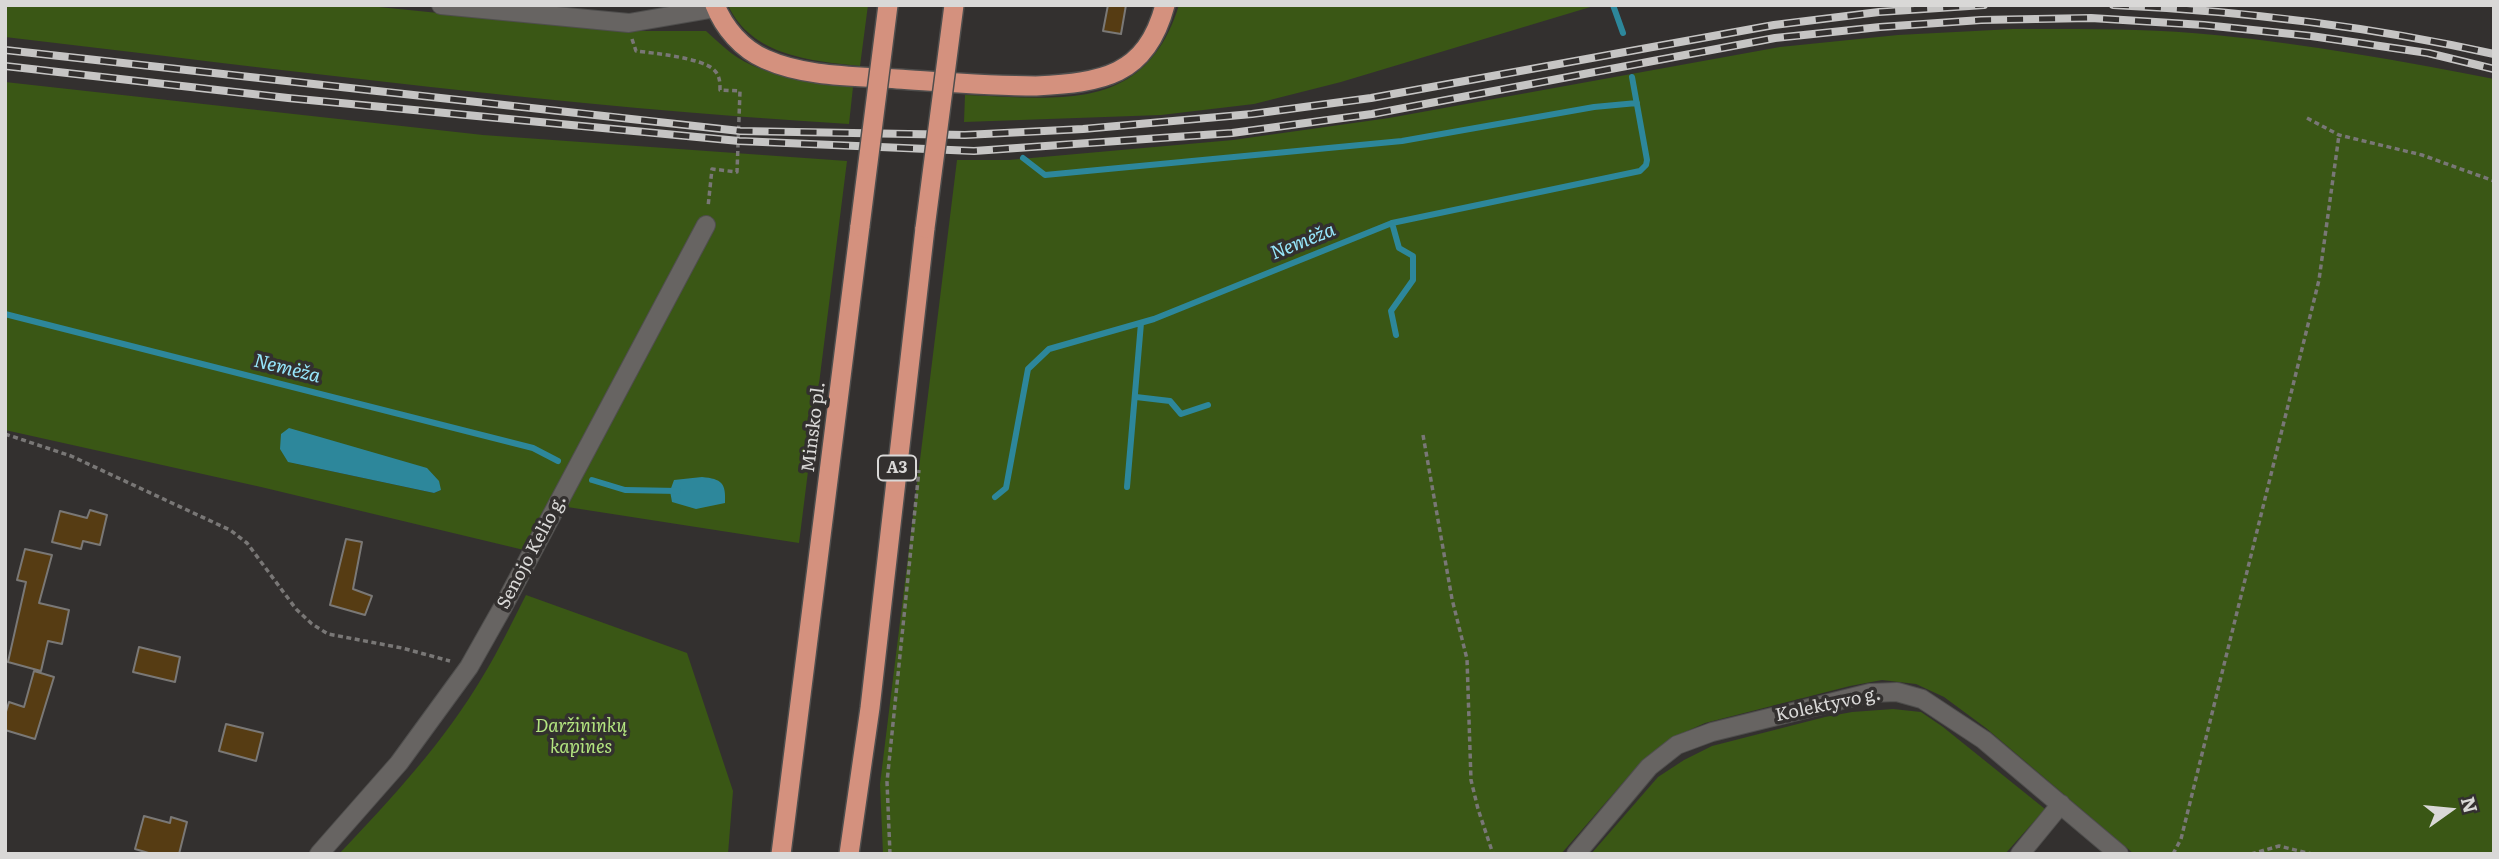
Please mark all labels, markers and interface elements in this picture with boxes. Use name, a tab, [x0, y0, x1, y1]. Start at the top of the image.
water label: Nemėža	[1267, 219, 1339, 265]
water label: Nemėža	[251, 350, 323, 388]
street label: Minsko pl.	[798, 380, 830, 474]
road number: A3	[878, 456, 916, 481]
street label: Senojo Kelio g.	[493, 491, 571, 613]
street label: Kolektyvo g.	[1773, 683, 1883, 727]
park label: Daržininkų kapinės	[535, 716, 627, 758]
north arrow	[2415, 775, 2485, 845]
text: N	[2455, 793, 2486, 816]

